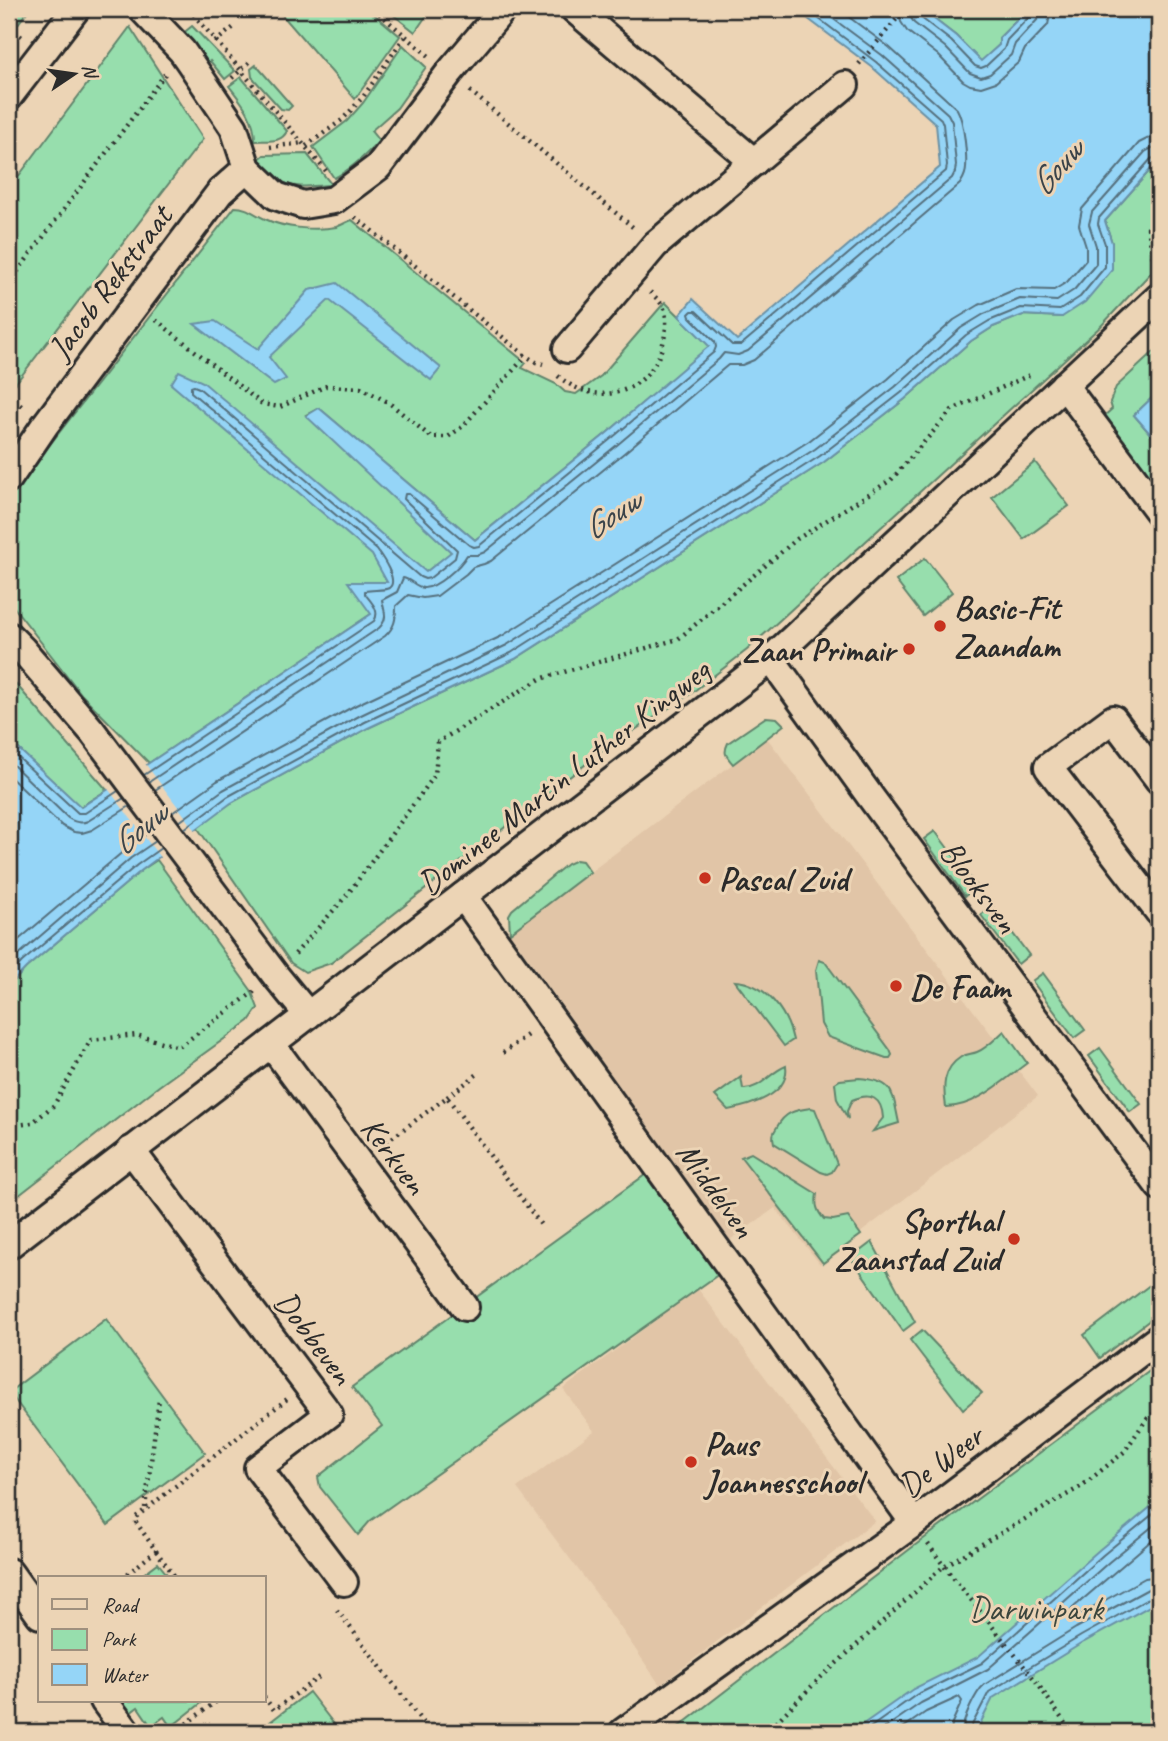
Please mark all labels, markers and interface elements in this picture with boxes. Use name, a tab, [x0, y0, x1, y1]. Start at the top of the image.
north arrow	[38, 38, 108, 108]
text: N	[77, 62, 103, 82]
water label: Gouw	[1019, 126, 1097, 205]
street label: Jacob Rekstraat	[37, 195, 183, 369]
water label: Gouw	[574, 476, 653, 550]
place label: Basic-Fit Zaandam	[954, 587, 1063, 667]
marker: Basic-Fit Zaandam	[932, 618, 948, 634]
place label: Zaan Primair	[742, 629, 899, 671]
marker: Zaan Primair	[901, 641, 917, 657]
street label: Dominee Martin Luther Kingweg	[409, 648, 720, 904]
water label: Gouw	[102, 789, 181, 865]
street label: Blooksven	[930, 832, 1028, 942]
place label: Pascal Zuid	[719, 858, 854, 900]
marker: Pascal Zuid	[697, 870, 713, 886]
place label: De Faam	[910, 966, 1013, 1008]
marker: De Faam	[888, 978, 904, 994]
street label: Kerkven	[351, 1109, 438, 1204]
street label: Middelven	[667, 1133, 765, 1246]
place label: Sporthal Zaanstad Zuid	[834, 1200, 1006, 1280]
marker: Sporthal Zaanstad Zuid	[1006, 1231, 1022, 1247]
street label: Dobbeven	[265, 1282, 364, 1394]
street label: De Weer	[890, 1414, 994, 1506]
place label: Paus Joannesschool	[703, 1423, 868, 1503]
marker: Paus Joannesschool	[683, 1454, 699, 1470]
legend	[38, 1576, 266, 1702]
park label: Darwinpark	[969, 1588, 1105, 1630]
text: Road	[102, 1592, 141, 1618]
text: Park	[102, 1626, 137, 1652]
text: Water	[102, 1662, 149, 1688]

